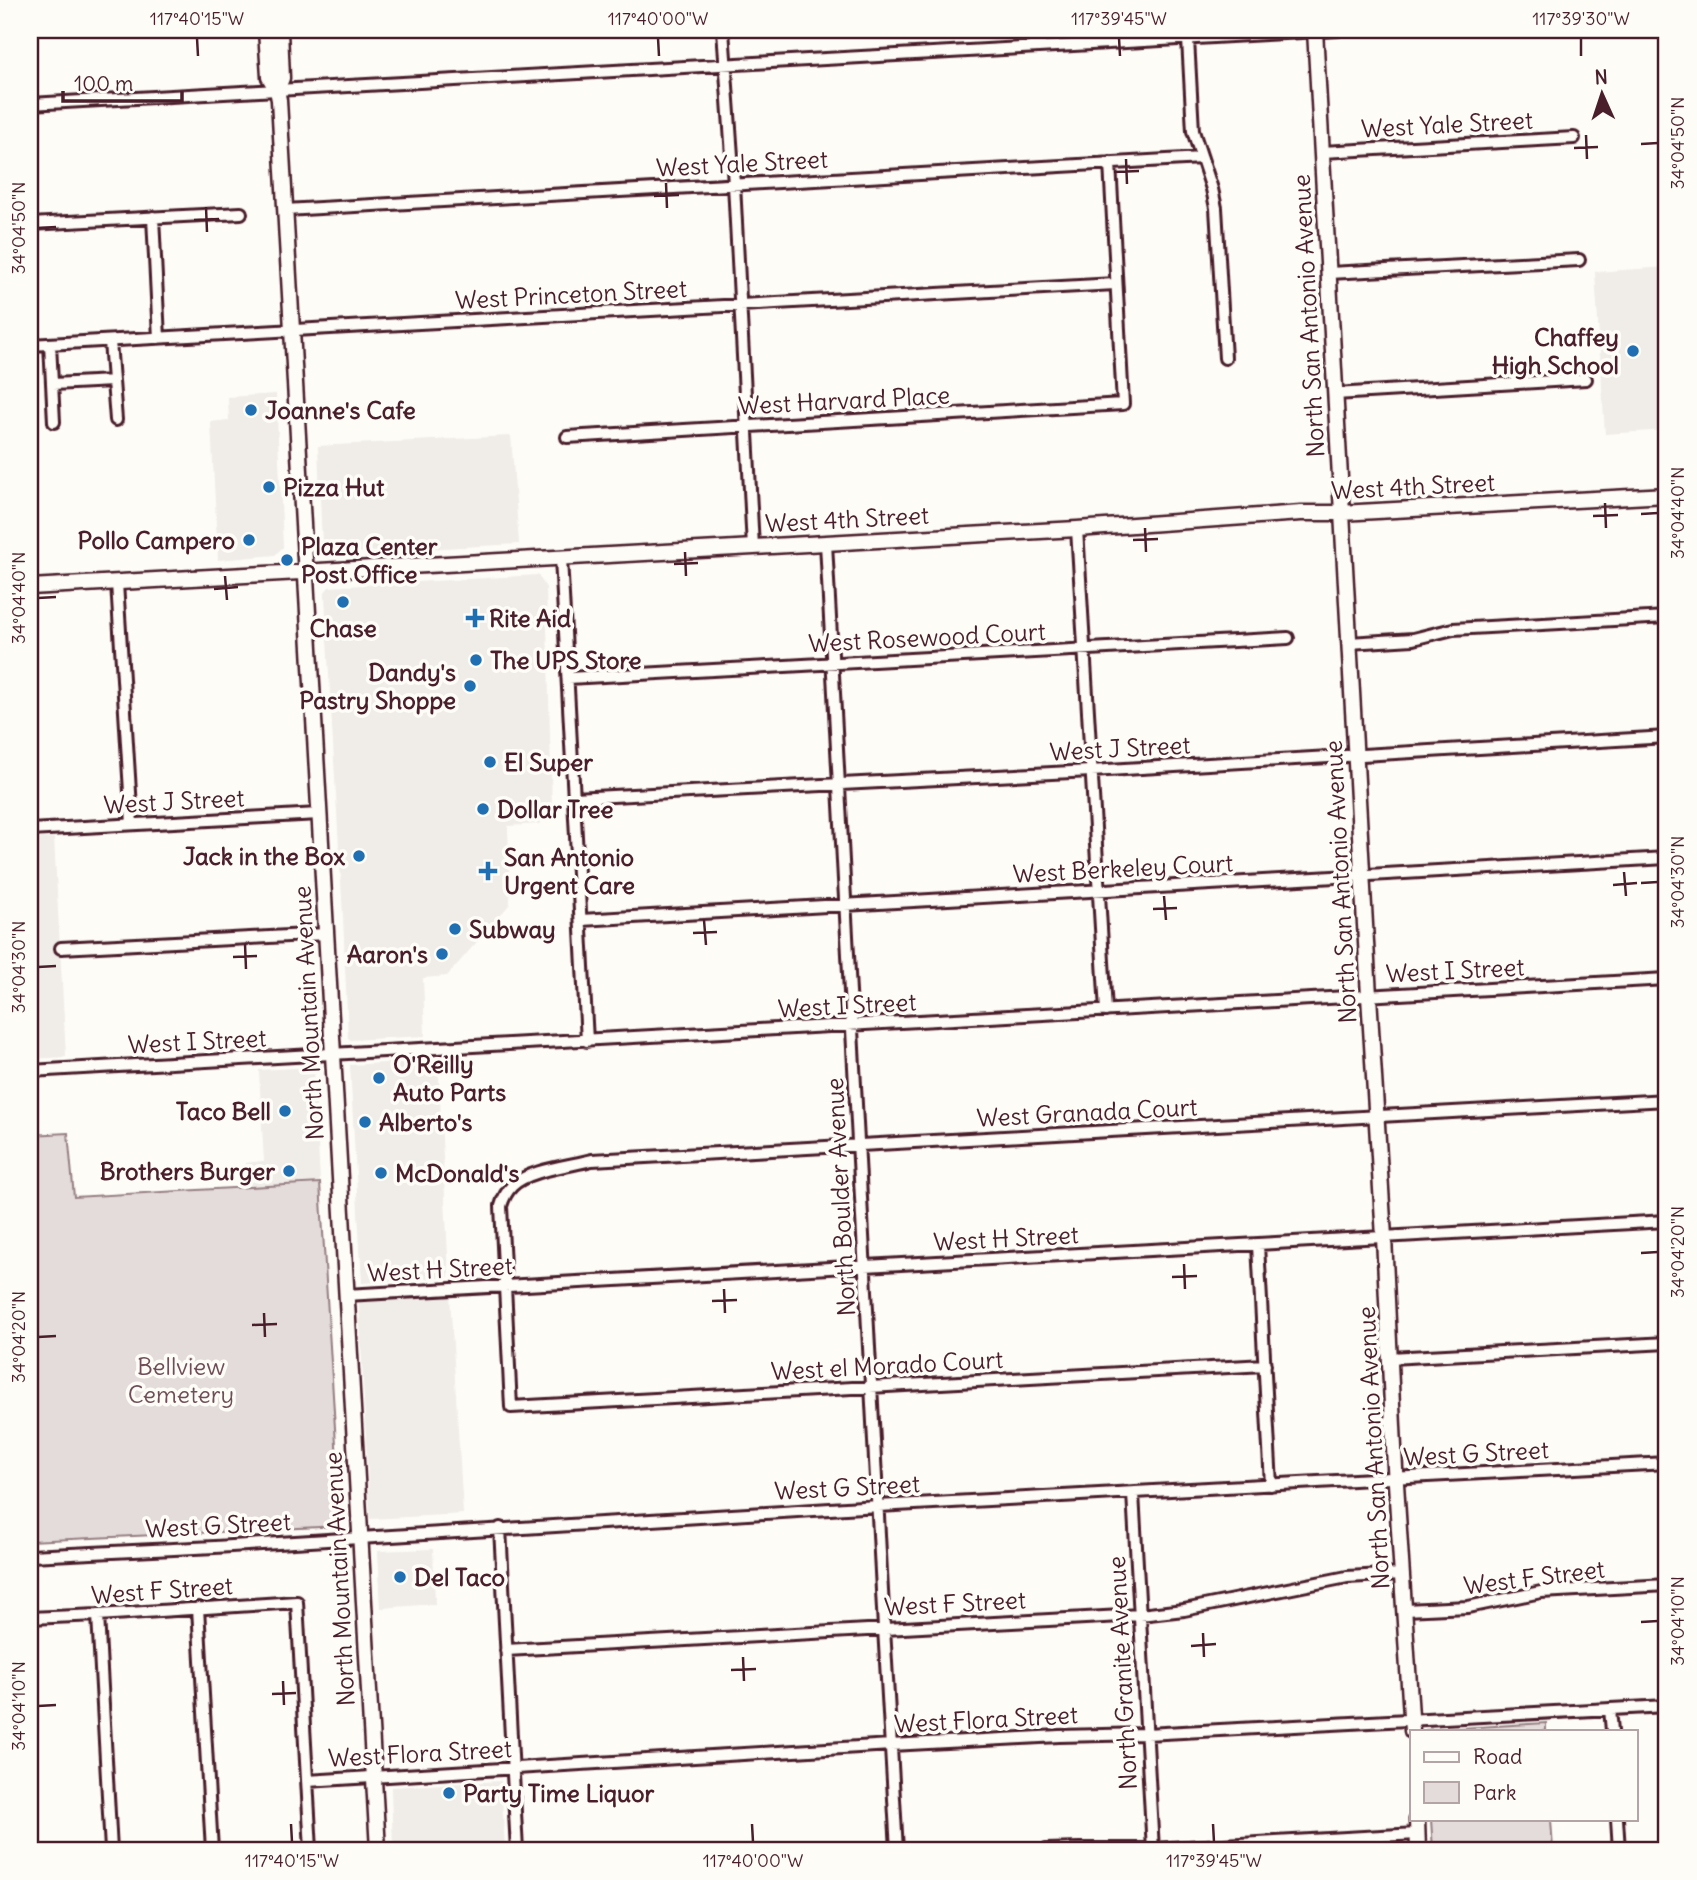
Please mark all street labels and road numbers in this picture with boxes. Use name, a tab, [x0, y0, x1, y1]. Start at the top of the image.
street label: West Yale Street	[1360, 105, 1534, 143]
street label: West Yale Street	[655, 144, 829, 182]
street label: North San Antonio Avenue	[1286, 174, 1330, 458]
street label: West Princeton Street	[454, 273, 688, 315]
street label: West Harvard Place	[737, 379, 951, 421]
street label: West 4th Street	[1330, 467, 1496, 505]
street label: West 4th Street	[764, 500, 930, 538]
street label: West Rosewood Court	[808, 616, 1046, 658]
street label: West J Street	[1049, 729, 1191, 767]
street label: North San Antonio Avenue	[1318, 740, 1362, 1024]
street label: West J Street	[103, 782, 245, 820]
street label: West Berkeley Court	[1012, 847, 1234, 889]
street label: North Mountain Avenue	[286, 885, 330, 1141]
street label: West I Street	[1385, 951, 1525, 989]
street label: West I Street	[777, 986, 917, 1024]
street label: West I Street	[127, 1022, 267, 1060]
street label: North Boulder Avenue	[819, 1077, 861, 1317]
street label: West Granada Court	[976, 1091, 1198, 1133]
street label: West H Street	[933, 1219, 1079, 1257]
street label: West H Street	[367, 1250, 513, 1288]
street label: North San Antonio Avenue	[1351, 1306, 1395, 1590]
street label: West el Morado Court	[770, 1344, 1004, 1386]
street label: West G Street	[1402, 1434, 1550, 1472]
street label: North Mountain Avenue	[317, 1451, 361, 1707]
street label: West G Street	[773, 1468, 921, 1506]
street label: West G Street	[144, 1506, 292, 1544]
street label: West F Street	[1462, 1553, 1606, 1601]
street label: North Granite Avenue	[1101, 1555, 1143, 1791]
street label: West F Street	[90, 1570, 234, 1610]
street label: West F Street	[883, 1584, 1027, 1622]
street label: West Flora Street	[893, 1699, 1079, 1739]
street label: West Flora Street	[327, 1733, 513, 1773]

